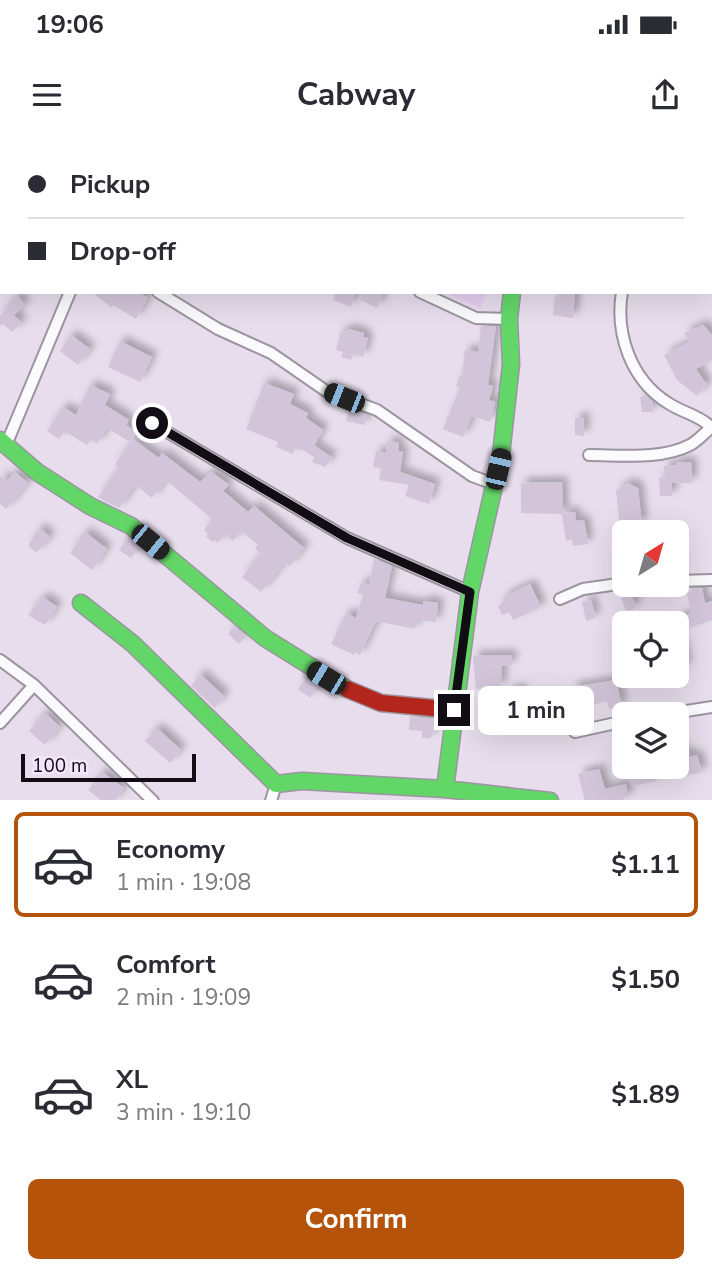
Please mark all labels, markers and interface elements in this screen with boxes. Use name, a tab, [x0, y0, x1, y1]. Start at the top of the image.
text: 19:06	[35, 7, 104, 42]
text: Cabway	[297, 73, 415, 116]
icon: menu	[28, 76, 66, 114]
icon: share	[646, 76, 684, 114]
text: Pickup	[70, 167, 150, 202]
text: Drop-off	[70, 234, 176, 269]
car	[321, 380, 368, 416]
route start	[136, 407, 168, 439]
car	[484, 446, 513, 492]
north arrow	[612, 520, 690, 597]
map controls	[612, 520, 689, 779]
car	[128, 521, 173, 563]
button: locate	[612, 611, 689, 688]
car	[303, 658, 350, 698]
callout: 1 min	[478, 686, 594, 734]
route end	[438, 694, 470, 726]
text: 1 min	[506, 695, 566, 726]
button: layers	[612, 702, 689, 779]
scale bar	[21, 752, 196, 783]
text: 100 m	[32, 753, 87, 779]
text: Economy	[116, 832, 225, 867]
icon: car	[32, 833, 95, 896]
text: $1.11	[611, 847, 680, 882]
text: 1 min · 19:08	[116, 867, 251, 898]
text: Comfort	[116, 947, 216, 982]
icon: car	[32, 948, 95, 1011]
text: $1.50	[611, 962, 680, 997]
text: 2 min · 19:09	[116, 982, 251, 1013]
text: XL	[116, 1062, 148, 1097]
icon: car	[32, 1063, 95, 1126]
text: $1.89	[611, 1077, 680, 1112]
text: 3 min · 19:10	[116, 1097, 251, 1128]
button: Confirm	[28, 1179, 684, 1259]

